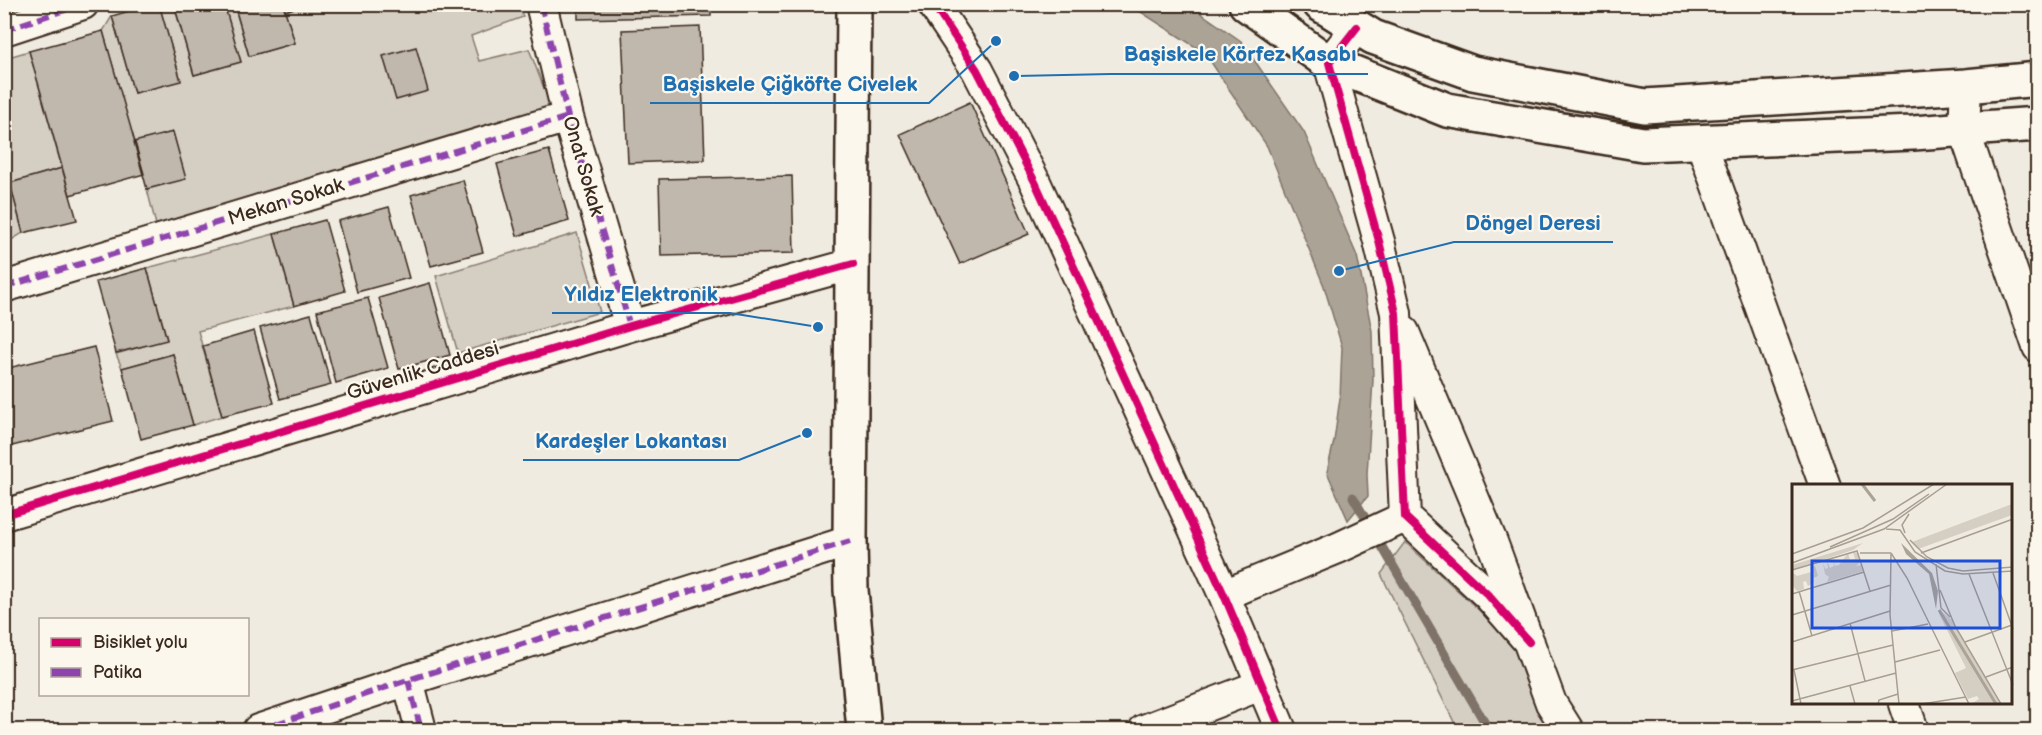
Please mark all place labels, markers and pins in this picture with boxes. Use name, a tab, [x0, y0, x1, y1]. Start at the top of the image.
callout: Başiskele Körfez Kasabı	[1111, 35, 1368, 74]
callout: Başiskele Çiğköfte Civelek	[650, 64, 929, 103]
callout: Döngel Deresi	[1454, 203, 1613, 242]
callout: Yıldız Elektronik	[552, 274, 730, 313]
callout: Kardeşler Lokantası	[523, 421, 739, 460]

